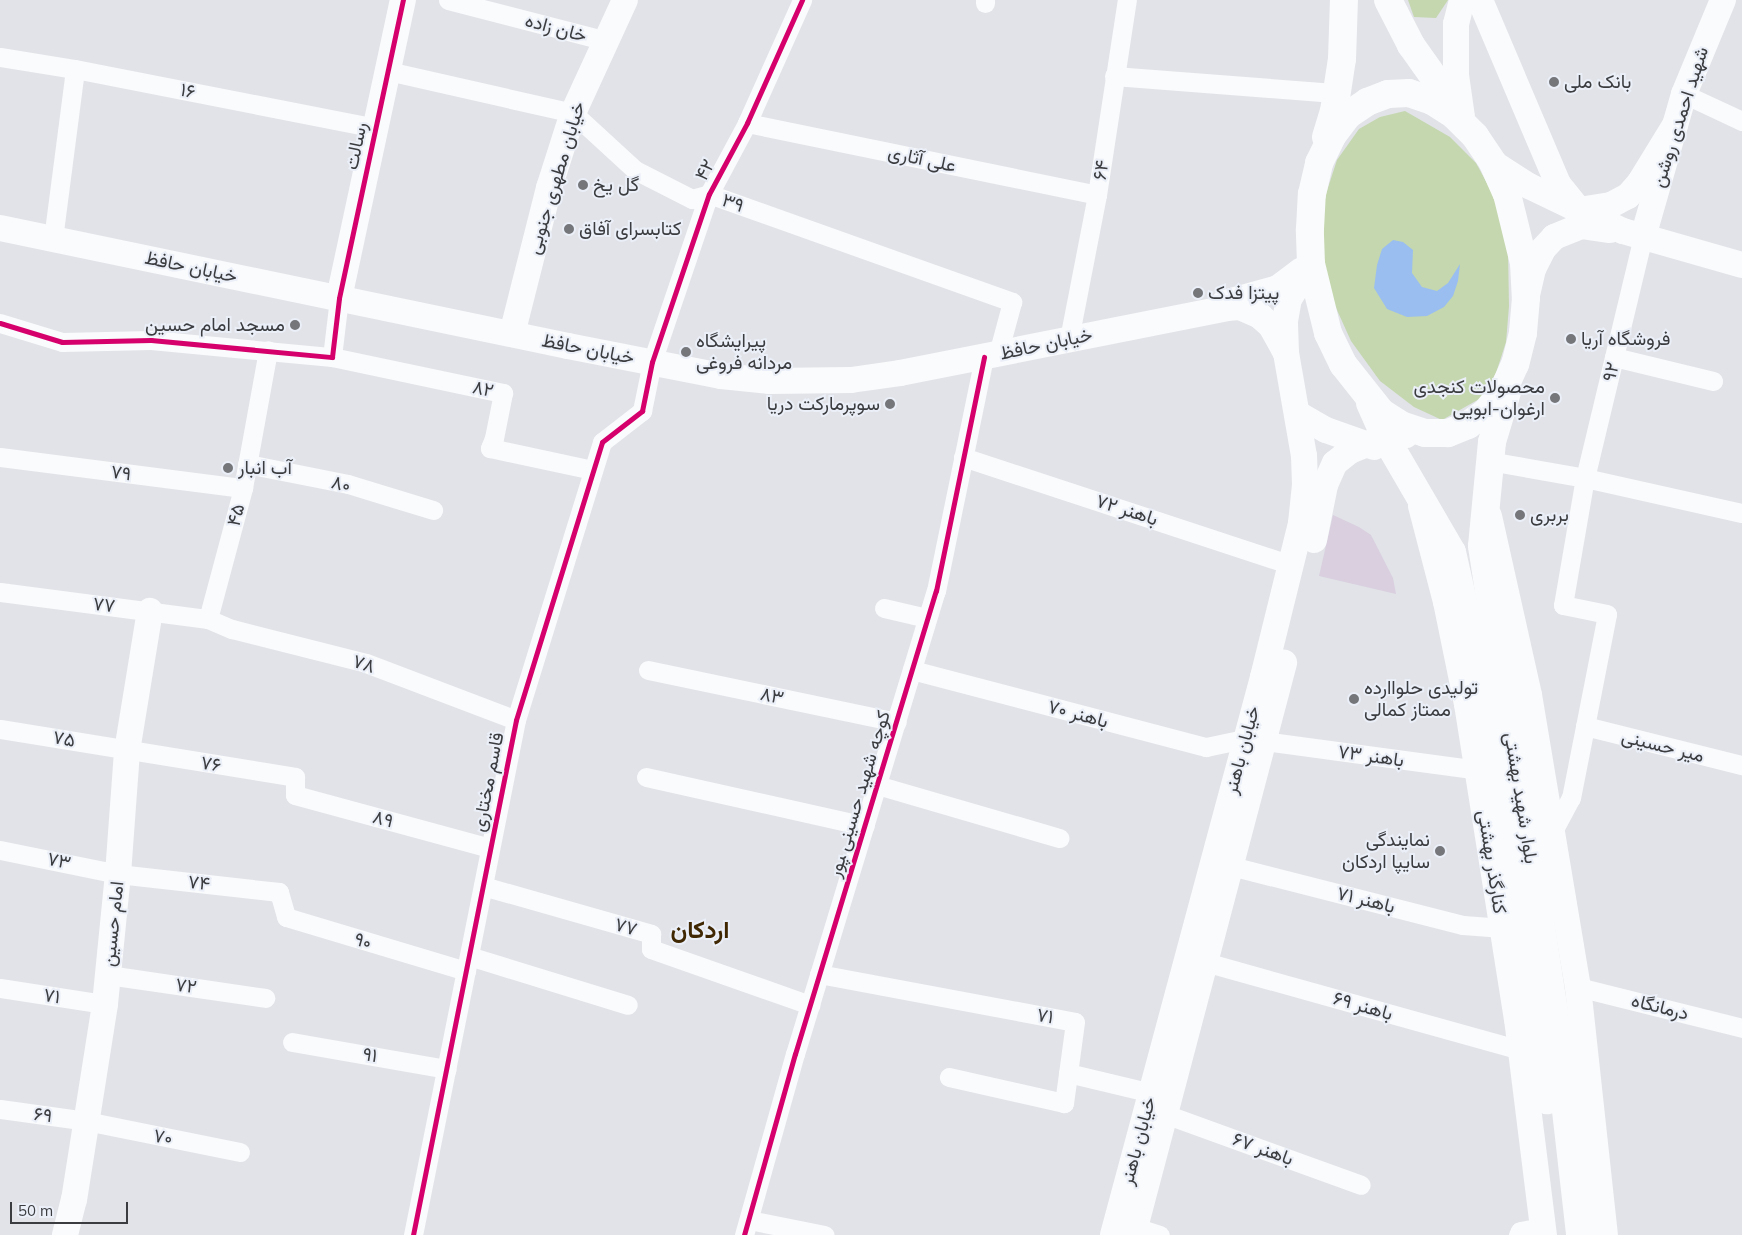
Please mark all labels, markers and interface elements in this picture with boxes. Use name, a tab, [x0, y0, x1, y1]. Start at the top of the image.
street label: خان زاده	[523, 9, 589, 47]
street label: شهید احمدی روشن	[1647, 44, 1713, 190]
place label: بانک ملی	[1564, 71, 1631, 93]
marker: بانک ملی	[1548, 76, 1560, 88]
street label: ۱۶	[179, 78, 197, 104]
street label: خیابان مطهری جنوبی	[522, 99, 590, 257]
street label: رسالت	[340, 120, 372, 172]
street label: علی آثاری	[886, 141, 958, 177]
street label: ۴۲	[690, 155, 720, 185]
street label: ۶۴	[1088, 158, 1114, 182]
place label: گل یخ	[593, 174, 639, 196]
marker: گل یخ	[577, 179, 589, 191]
street label: ۳۹	[719, 189, 747, 217]
place label: کتابسرای آفاق	[579, 218, 681, 240]
marker: کتابسرای آفاق	[563, 223, 575, 235]
street label: خیابان حافظ	[143, 246, 239, 288]
place label: پیتزا فدک	[1208, 282, 1279, 304]
marker: پیتزا فدک	[1192, 287, 1204, 299]
place label: مسجد امام حسین	[145, 314, 285, 336]
marker: مسجد امام حسین	[289, 319, 301, 331]
street label: خیابان حافظ	[998, 323, 1094, 365]
place label: فروشگاه آریا	[1581, 328, 1670, 350]
street label: خیابان حافظ	[540, 329, 636, 369]
place label: پیرایشگاه مردانه فروغی	[696, 330, 792, 374]
marker: فروشگاه آریا	[1565, 333, 1577, 345]
marker: پیرایشگاه مردانه فروغی	[680, 346, 692, 358]
street label: ۹۲	[1598, 360, 1624, 384]
street label: ۸۲	[470, 376, 496, 402]
place label: محصولات کنجدی ارغوان-ابویی	[1413, 376, 1545, 420]
marker: محصولات کنجدی ارغوان-ابویی	[1549, 392, 1561, 404]
place label: سوپرمارکت دریا	[767, 393, 880, 415]
marker: سوپرمارکت دریا	[884, 398, 896, 410]
place label: آب انبار	[238, 457, 292, 479]
street label: ۷۹	[110, 460, 132, 486]
marker: آب انبار	[222, 462, 234, 474]
street label: ۸۰	[329, 471, 353, 497]
street label: باهنر ۷۲	[1093, 489, 1161, 531]
street label: ۴۵	[222, 501, 250, 529]
place label: بربری	[1530, 504, 1569, 526]
marker: بربری	[1514, 509, 1526, 521]
street label: ۷۷	[92, 592, 116, 618]
street label: ۷۸	[350, 650, 378, 678]
place label: تولیدی حلواارده ممتاز کمالی	[1364, 677, 1478, 721]
street label: ۸۳	[758, 682, 786, 710]
marker: تولیدی حلواارده ممتاز کمالی	[1348, 693, 1360, 705]
street label: باهنر ۷۰	[1045, 695, 1111, 733]
street label: خیابان باهنر	[1219, 703, 1265, 797]
street label: کوچه شهید حسینی ‍پور	[823, 708, 895, 880]
street label: میر حسینی	[1619, 725, 1707, 767]
street label: ۷۵	[51, 726, 77, 752]
street label: قاسم مختاری	[467, 730, 509, 834]
street label: بلوار شهید بهشتی	[1499, 731, 1543, 865]
street label: باهنر ۷۳	[1337, 740, 1405, 772]
street label: ۷۶	[199, 751, 223, 777]
street label: ۸۹	[370, 805, 396, 833]
street label: کنارگذر بهشتی	[1473, 808, 1511, 916]
place label: نمایندگی سایپا اردکان	[1342, 829, 1430, 873]
marker: نمایندگی سایپا اردکان	[1434, 845, 1446, 857]
street label: ۷۳	[45, 847, 73, 875]
street label: ۷۴	[187, 870, 211, 896]
street label: امام حسین	[97, 880, 129, 968]
street label: باهنر ۷۱	[1335, 882, 1397, 918]
street label: ۷۷	[612, 913, 640, 941]
district label: اردکان	[671, 916, 729, 944]
street label: ۹۰	[351, 928, 375, 954]
street label: ۷۲	[174, 973, 198, 999]
street label: ۷۱	[42, 983, 62, 1009]
street label: باهنر ۶۹	[1331, 987, 1395, 1025]
street label: درمانگاه	[1629, 989, 1691, 1025]
street label: ۷۱	[1035, 1003, 1055, 1029]
street label: ۹۱	[361, 1043, 379, 1067]
street label: خیابان باهنر	[1115, 1094, 1161, 1188]
street label: ۶۹	[32, 1102, 54, 1128]
street label: ۷۰	[151, 1124, 175, 1150]
street label: باهنر ۶۷	[1230, 1128, 1296, 1170]
scale bar	[12, 1192, 130, 1224]
text: 50 m	[18, 1201, 53, 1220]

